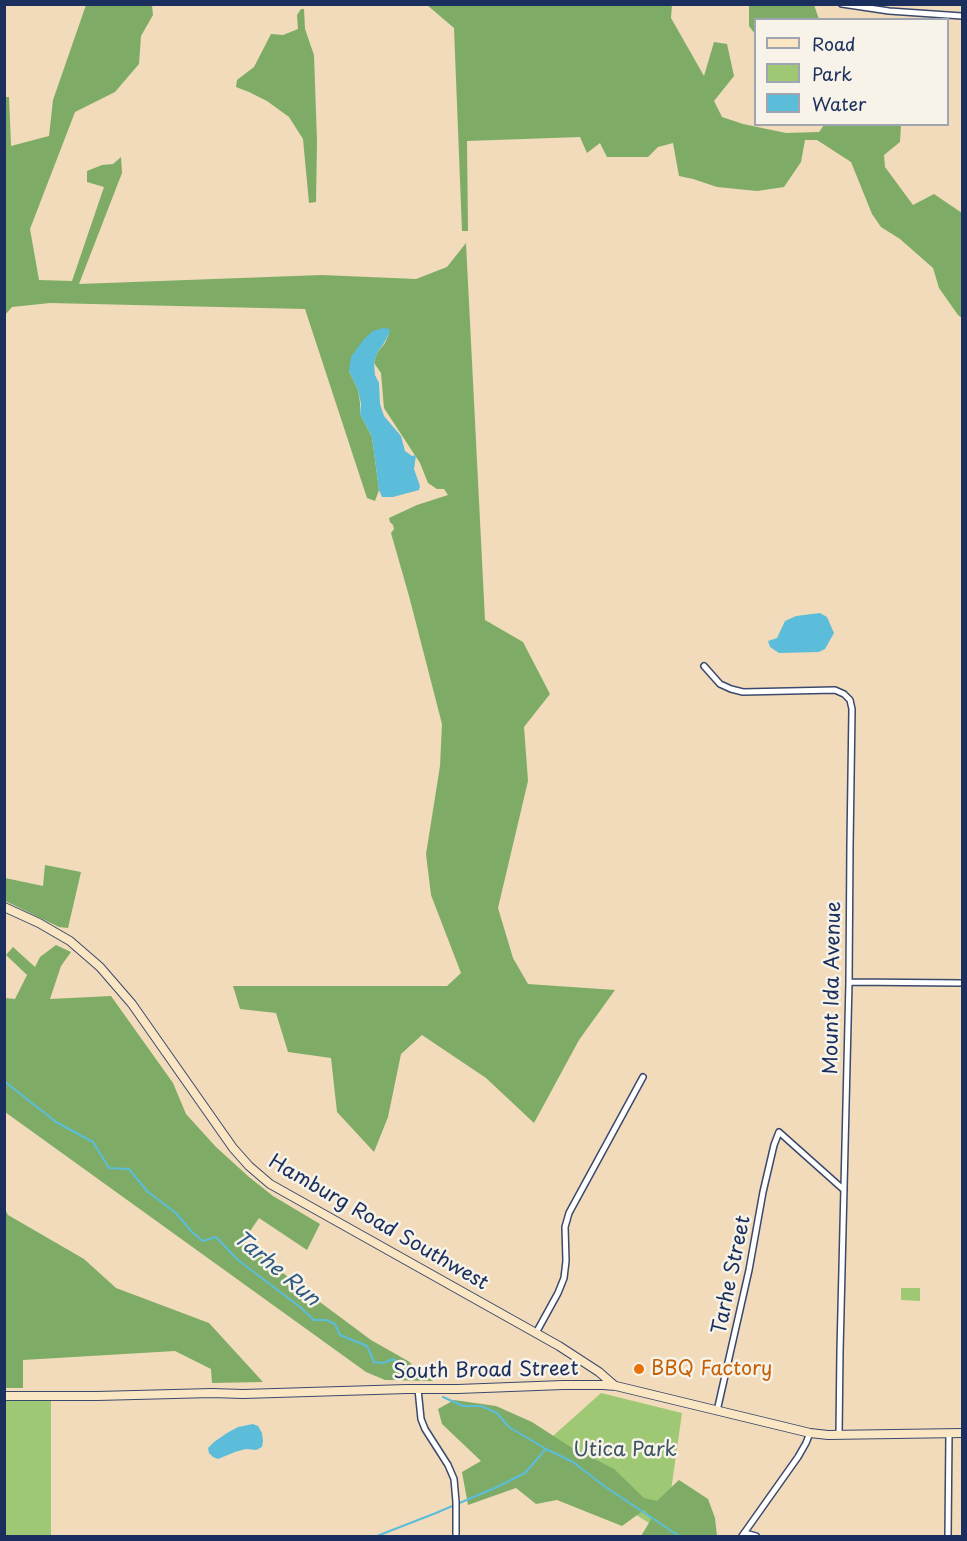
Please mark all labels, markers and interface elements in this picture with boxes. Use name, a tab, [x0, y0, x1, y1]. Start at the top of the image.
legend	[754, 18, 949, 126]
text: Road	[812, 30, 856, 57]
text: Park	[812, 60, 852, 87]
text: Water	[812, 90, 866, 117]
street label: Mount Ida Avenue	[819, 901, 847, 1075]
street label: Hamburg Road Southwest	[264, 1150, 492, 1296]
street label: Tarhe Street	[708, 1213, 756, 1337]
water label: Tarhe Run	[228, 1226, 324, 1312]
street label: South Broad Street	[393, 1357, 579, 1385]
place label: BBQ Factory	[651, 1357, 772, 1381]
marker: BBQ Factory	[632, 1362, 646, 1376]
park label: Utica Park	[573, 1438, 677, 1462]

